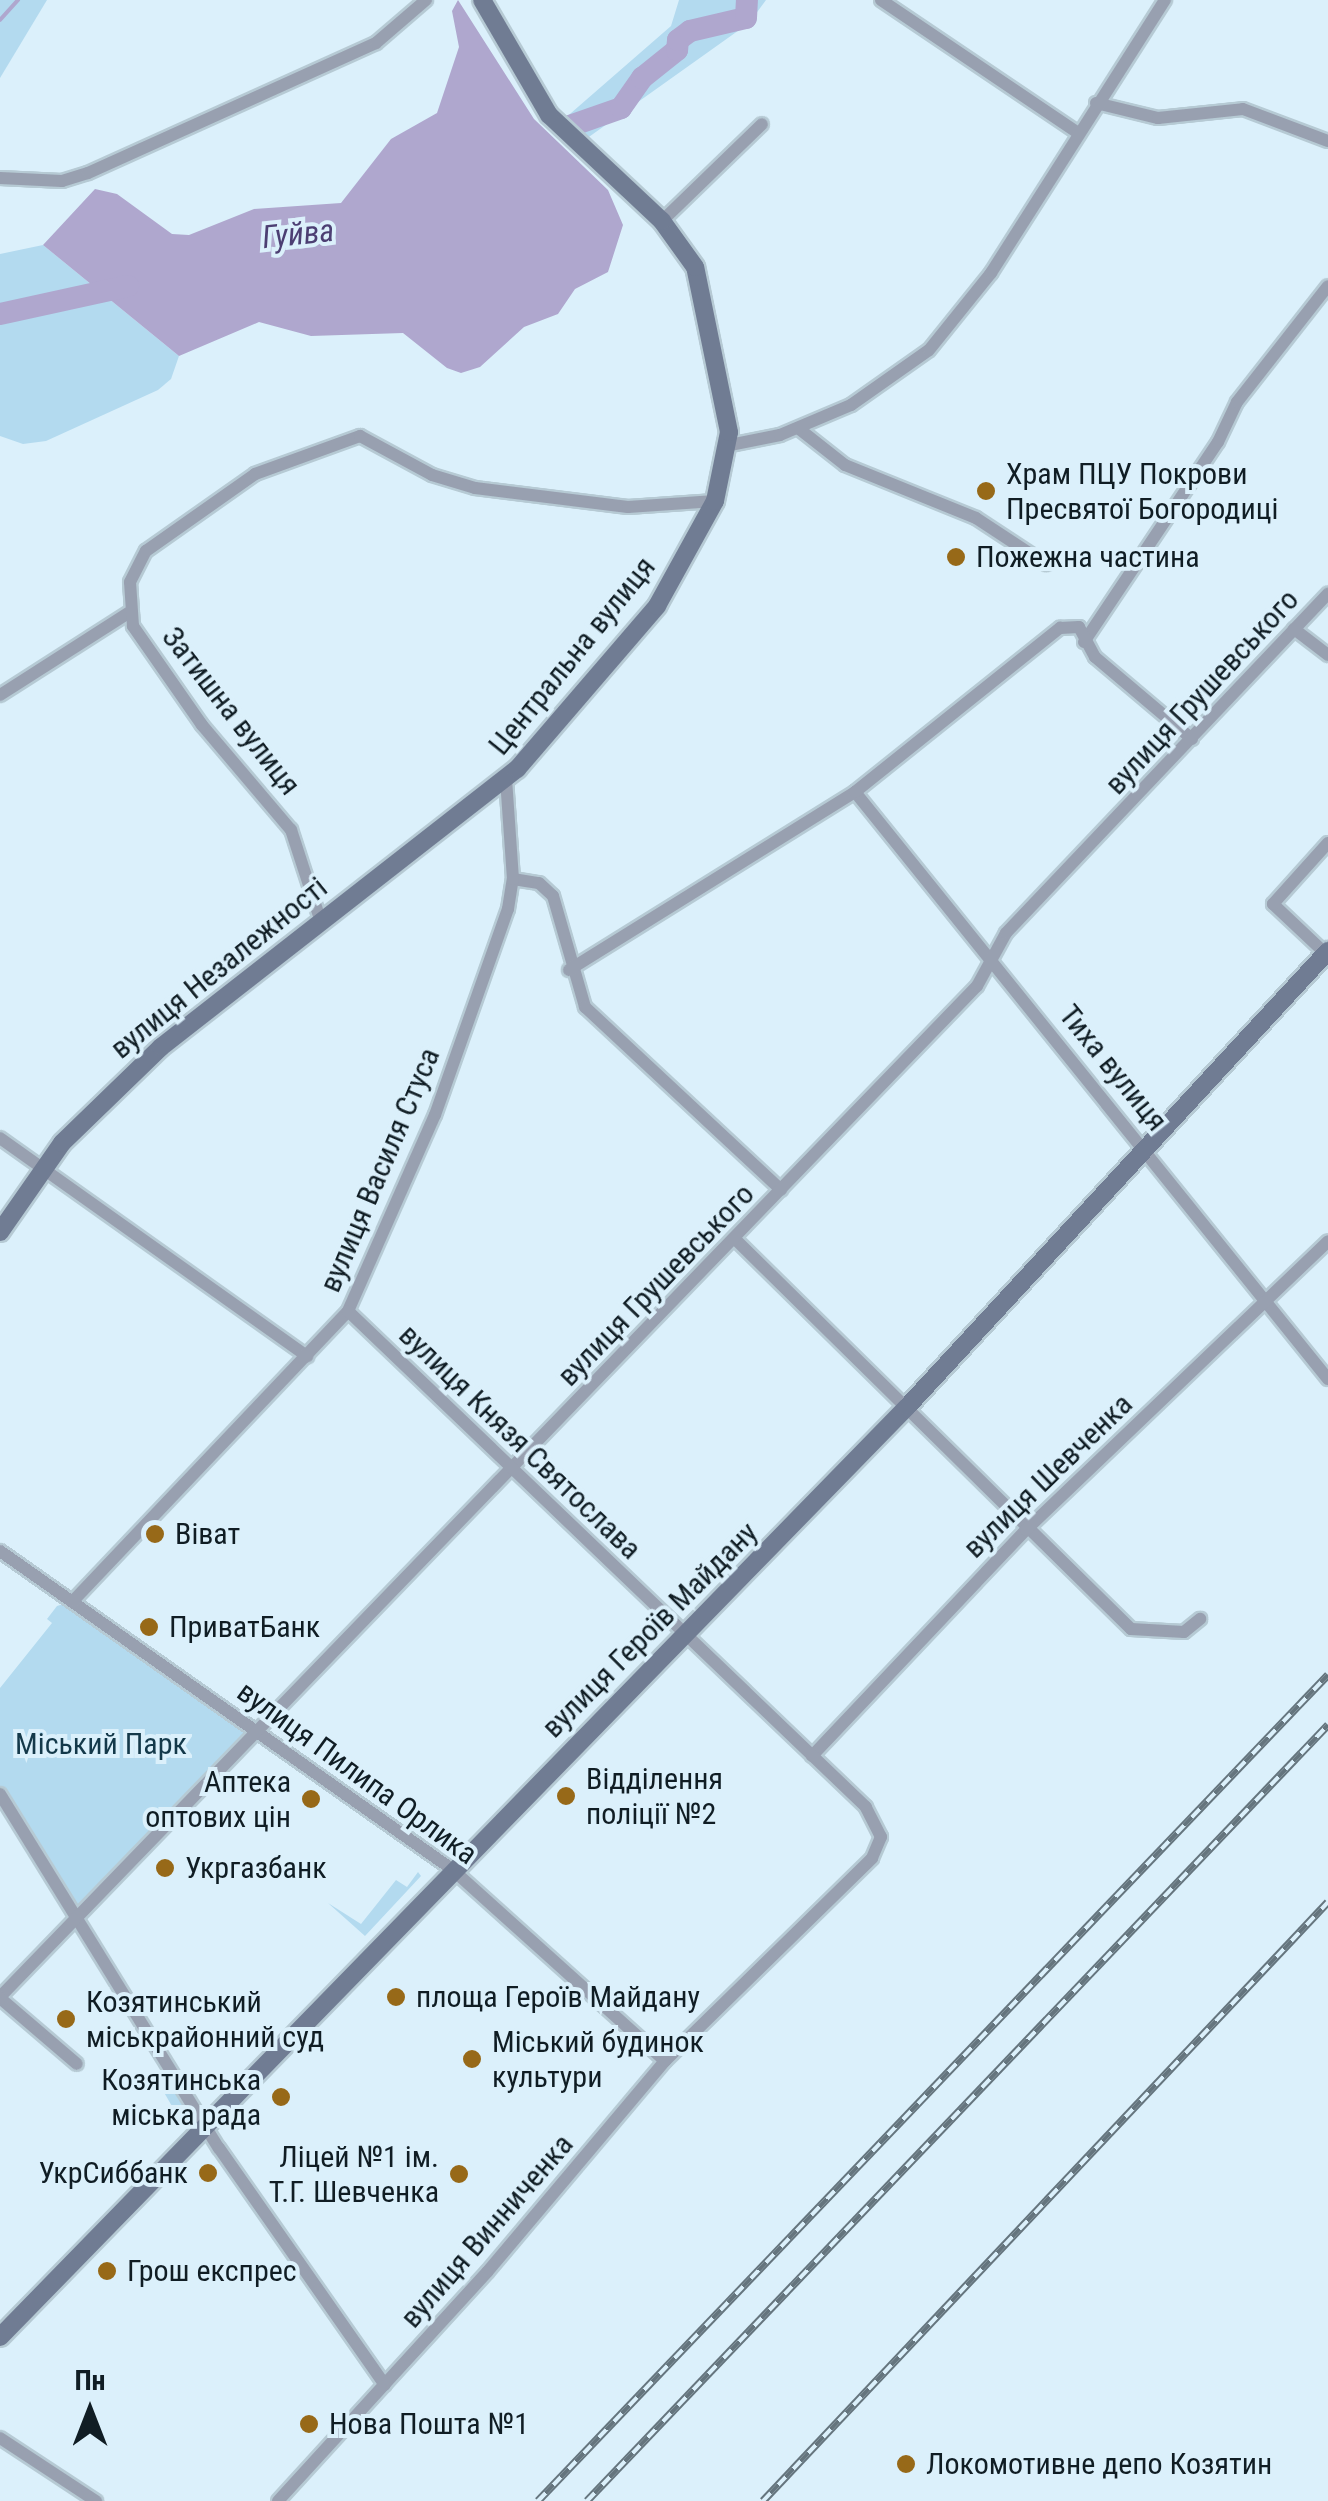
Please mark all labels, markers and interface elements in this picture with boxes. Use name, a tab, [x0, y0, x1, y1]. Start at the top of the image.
water label: Гуйва	[260, 211, 336, 257]
place label: Храм ПЦУ Покрови Пресвятої Богородиці	[1006, 456, 1278, 526]
marker: Храм ПЦУ Покрови Пресвятої Богородиці	[975, 480, 997, 502]
place label: Пожежна частина	[976, 539, 1200, 575]
marker: Пожежна частина	[945, 546, 967, 568]
street label: Центральна вулиця	[481, 550, 663, 762]
street label: вулиця Грушевського	[1098, 582, 1306, 802]
street label: Затишна вулиця	[154, 620, 308, 802]
street label: вулиця Незалежності	[103, 870, 335, 1066]
street label: Тиха вулиця	[1051, 998, 1175, 1138]
street label: вулиця Василя Стуса	[312, 1043, 448, 1297]
street label: вулиця Грушевського	[550, 1176, 762, 1394]
street label: вулиця Князя Святослава	[392, 1317, 648, 1567]
street label: вулиця Шевченка	[956, 1386, 1140, 1566]
street label: вулиця Героїв Майдану	[535, 1515, 765, 1745]
place label: Віват	[175, 1516, 240, 1552]
marker: Віват	[144, 1523, 166, 1545]
place label: ПриватБанк	[169, 1609, 320, 1645]
marker: ПриватБанк	[138, 1616, 160, 1638]
street label: вулиця Пилипа Орлика	[230, 1674, 484, 1872]
park label: Міський Парк	[15, 1726, 187, 1762]
place label: Відділення поліції №2	[586, 1761, 723, 1832]
place label: Аптека оптових цін	[145, 1764, 291, 1834]
marker: Відділення поліції №2	[555, 1785, 577, 1807]
marker: Аптека оптових цін	[300, 1788, 322, 1810]
place label: Укргазбанк	[185, 1850, 327, 1886]
marker: Укргазбанк	[154, 1857, 176, 1879]
place label: площа Героїв Майдану	[416, 1979, 700, 2015]
place label: Козятинський міськрайонний суд	[86, 1984, 324, 2054]
marker: площа Героїв Майдану	[385, 1986, 407, 2008]
marker: Козятинський міськрайонний суд	[55, 2008, 77, 2030]
place label: Міський будинок культури	[492, 2024, 704, 2094]
marker: Міський будинок культури	[461, 2048, 483, 2070]
place label: Козятинська міська рада	[101, 2062, 261, 2132]
marker: Козятинська міська рада	[270, 2086, 292, 2108]
street label: вулиця Винниченка	[393, 2127, 581, 2335]
place label: Ліцей №1 ім. Т.Г. Шевченка	[269, 2139, 439, 2210]
place label: УкрСиббанк	[38, 2155, 188, 2191]
marker: УкрСиббанк	[197, 2162, 219, 2184]
marker: Ліцей №1 ім. Т.Г. Шевченка	[448, 2163, 470, 2185]
place label: Грош експрес	[127, 2253, 297, 2289]
marker: Грош експрес	[96, 2260, 118, 2282]
north arrow	[40, 2361, 140, 2461]
text: Пн	[74, 2364, 106, 2397]
place label: Нова Пошта №1	[329, 2406, 529, 2442]
marker: Нова Пошта №1	[298, 2413, 320, 2435]
place label: Локомотивне депо Козятин	[926, 2446, 1272, 2482]
marker: Локомотивне депо Козятин	[895, 2453, 917, 2475]

